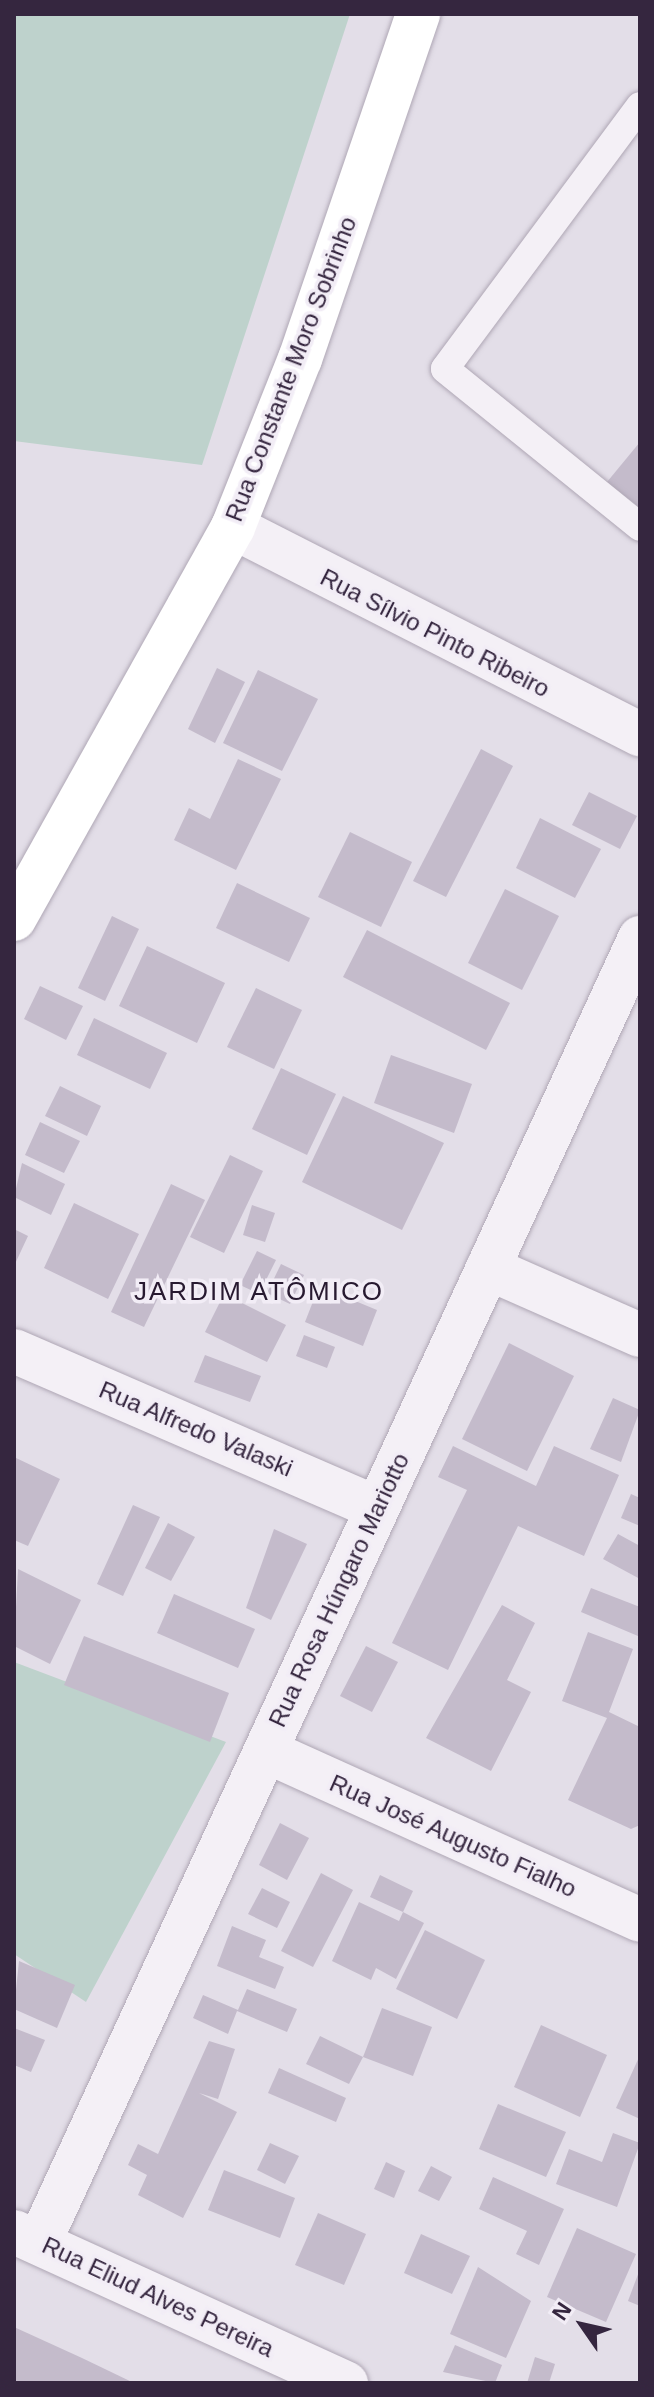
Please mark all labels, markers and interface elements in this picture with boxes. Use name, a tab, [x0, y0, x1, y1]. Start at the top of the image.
street label: Rua Constante Moro Sobrinho	[219, 213, 363, 525]
street label: Rua Sílvio Pinto Ribeiro	[316, 563, 554, 703]
district label: JARDIM ATÔMICO	[133, 1276, 385, 1308]
street label: Rua Alfredo Valaski	[94, 1375, 298, 1483]
street label: Rua Rosa Húngaro Mariotto	[263, 1449, 415, 1731]
street label: Rua José Augusto Fialho	[325, 1768, 581, 1904]
street label: Rua Eliud Alves Pereira	[37, 2230, 279, 2364]
north arrow	[542, 2285, 622, 2365]
text: N	[547, 2298, 576, 2325]

